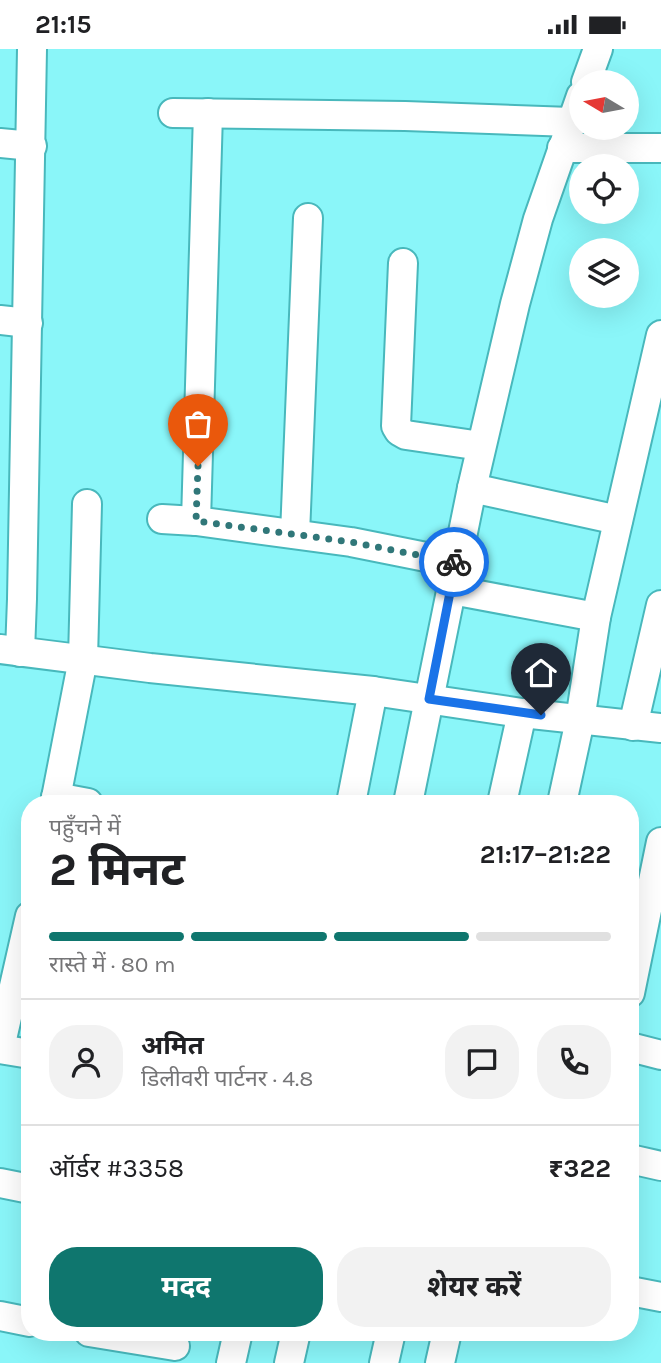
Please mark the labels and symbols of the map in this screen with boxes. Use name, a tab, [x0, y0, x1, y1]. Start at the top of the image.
north arrow	[569, 70, 639, 140]
pin	[168, 394, 228, 466]
courier	[419, 527, 489, 597]
pin	[511, 643, 571, 715]

